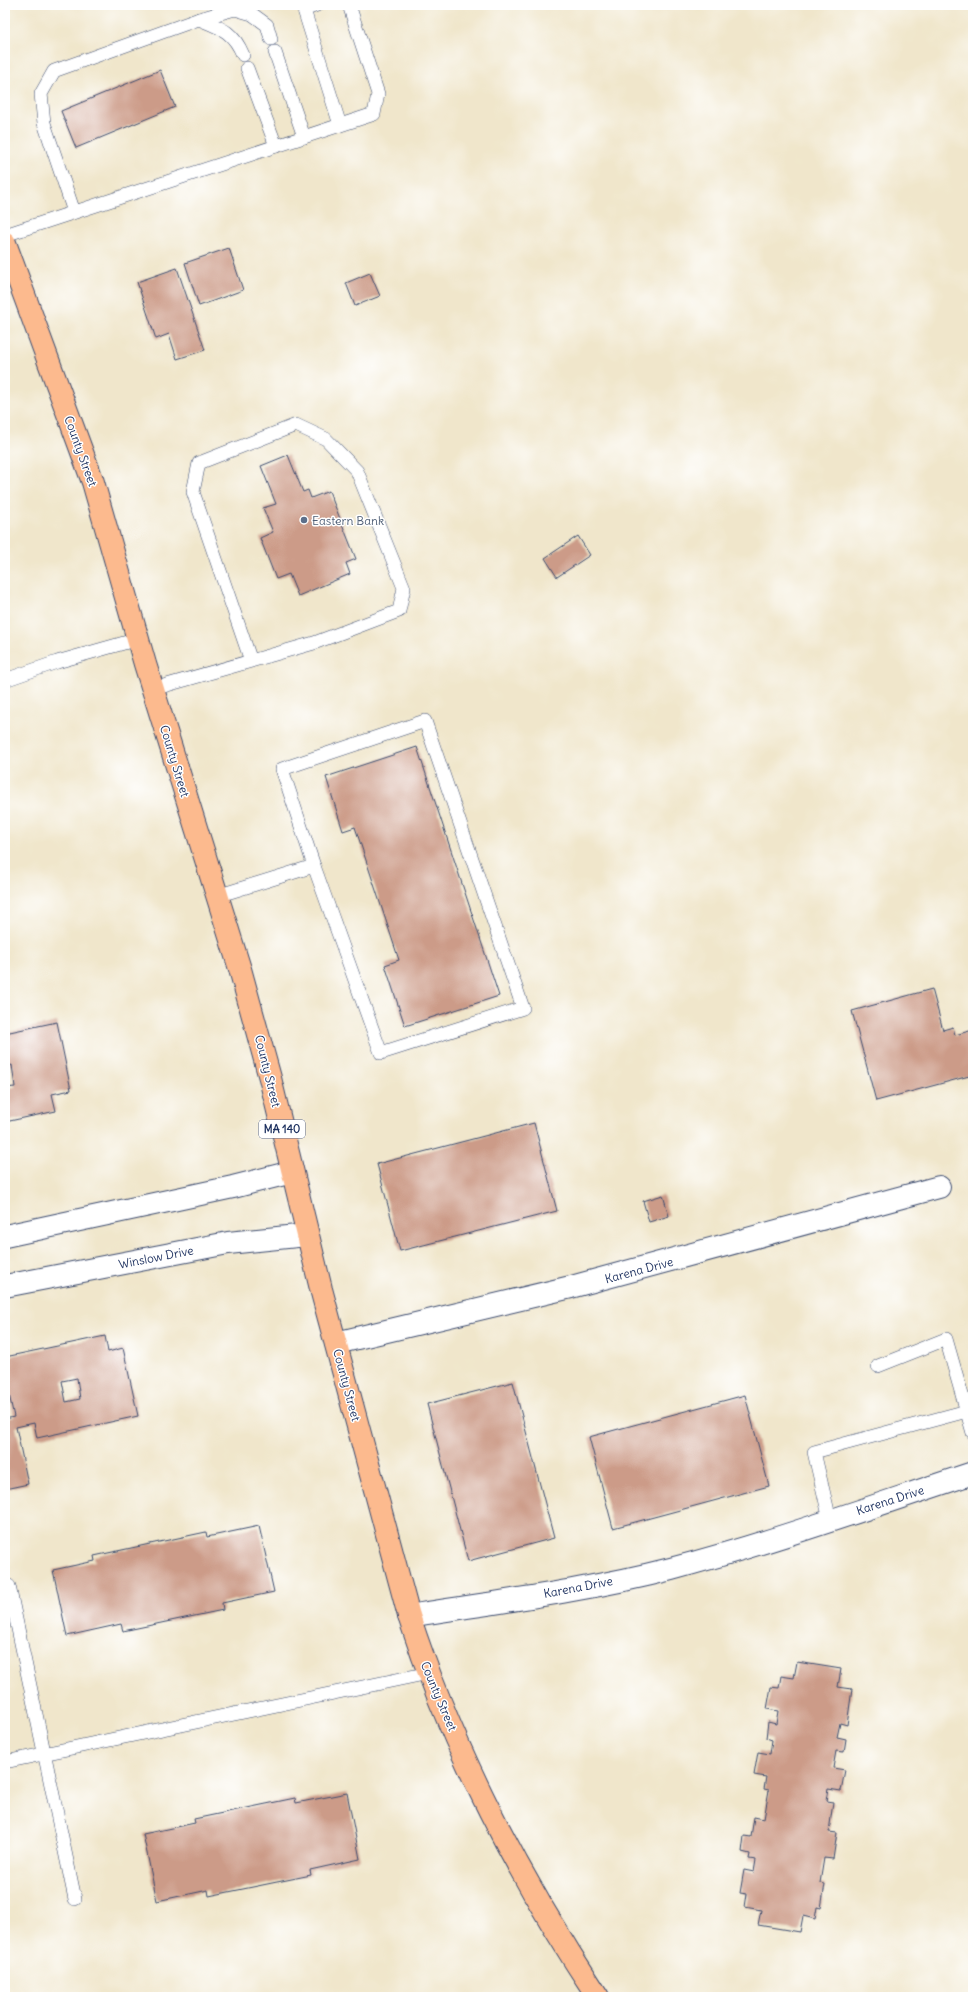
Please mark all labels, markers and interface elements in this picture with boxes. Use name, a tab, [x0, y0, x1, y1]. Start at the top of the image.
street label: County Street	[61, 414, 101, 488]
place label: Eastern Bank	[312, 513, 384, 528]
marker: Eastern Bank	[299, 515, 309, 525]
street label: County Street	[157, 723, 193, 799]
street label: County Street	[252, 1033, 284, 1109]
road number: MA 140	[259, 1120, 305, 1138]
street label: Winslow Drive	[117, 1242, 195, 1272]
street label: Karena Drive	[603, 1254, 675, 1286]
street label: County Street	[330, 1347, 364, 1423]
street label: Karena Drive	[854, 1482, 926, 1518]
street label: Karena Drive	[542, 1573, 614, 1601]
street label: County Street	[418, 1659, 460, 1733]

